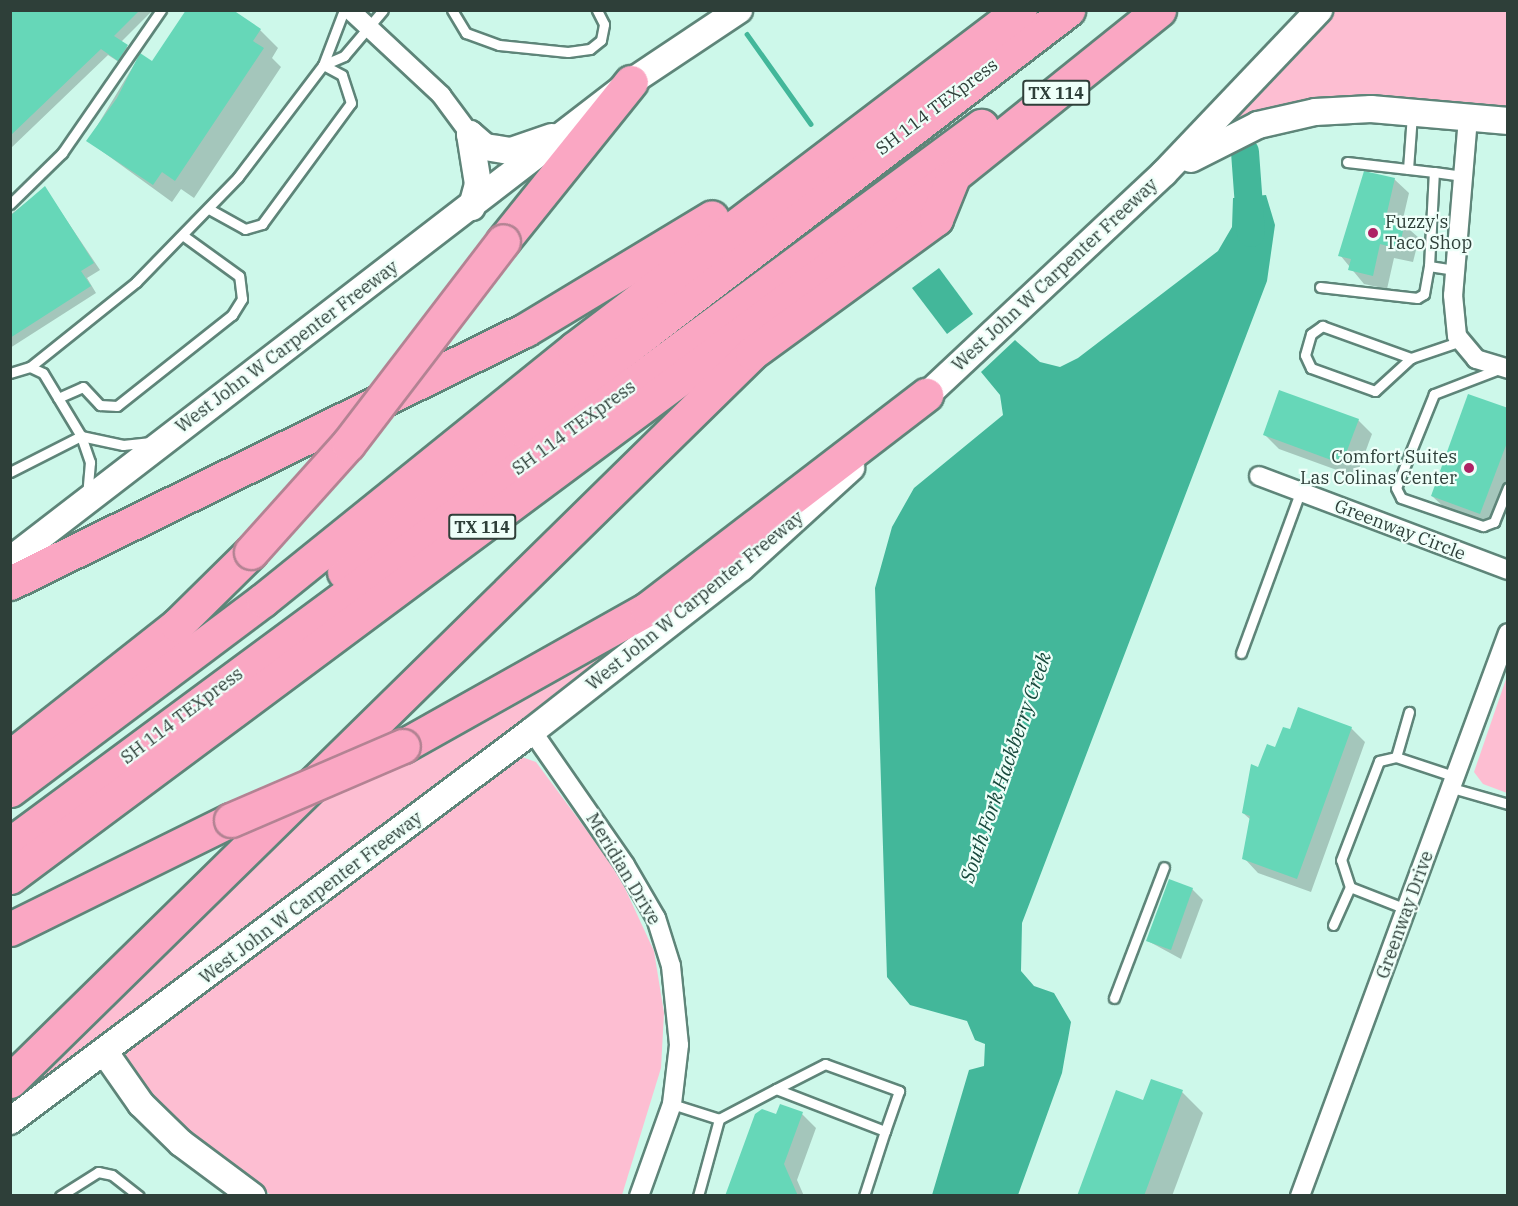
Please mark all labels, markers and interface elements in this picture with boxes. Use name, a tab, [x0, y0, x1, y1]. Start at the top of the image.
street label: SH 114 TEXpress	[872, 54, 1002, 160]
road number: TX 114	[1022, 80, 1090, 106]
street label: West John W Carpenter Freeway	[948, 174, 1162, 376]
place label: Fuzzy's Taco Shop	[1385, 212, 1472, 254]
marker: Fuzzy's Taco Shop	[1366, 226, 1380, 240]
street label: West John W Carpenter Freeway	[171, 256, 403, 438]
street label: SH 114 TEXpress	[508, 376, 640, 480]
place label: Comfort Suites Las Colinas Center	[1300, 447, 1457, 490]
marker: Comfort Suites Las Colinas Center	[1462, 461, 1476, 475]
street label: Greenway Circle	[1331, 495, 1469, 565]
street label: West John W Carpenter Freeway	[582, 507, 808, 695]
road number: TX 114	[448, 514, 516, 540]
water label: South Fork Hackberry Creek	[954, 649, 1056, 885]
street label: SH 114 TEXpress	[117, 663, 247, 769]
street label: West John W Carpenter Freeway	[195, 807, 427, 989]
street label: Meridian Drive	[581, 809, 665, 929]
street label: Greenway Drive	[1372, 848, 1438, 982]

